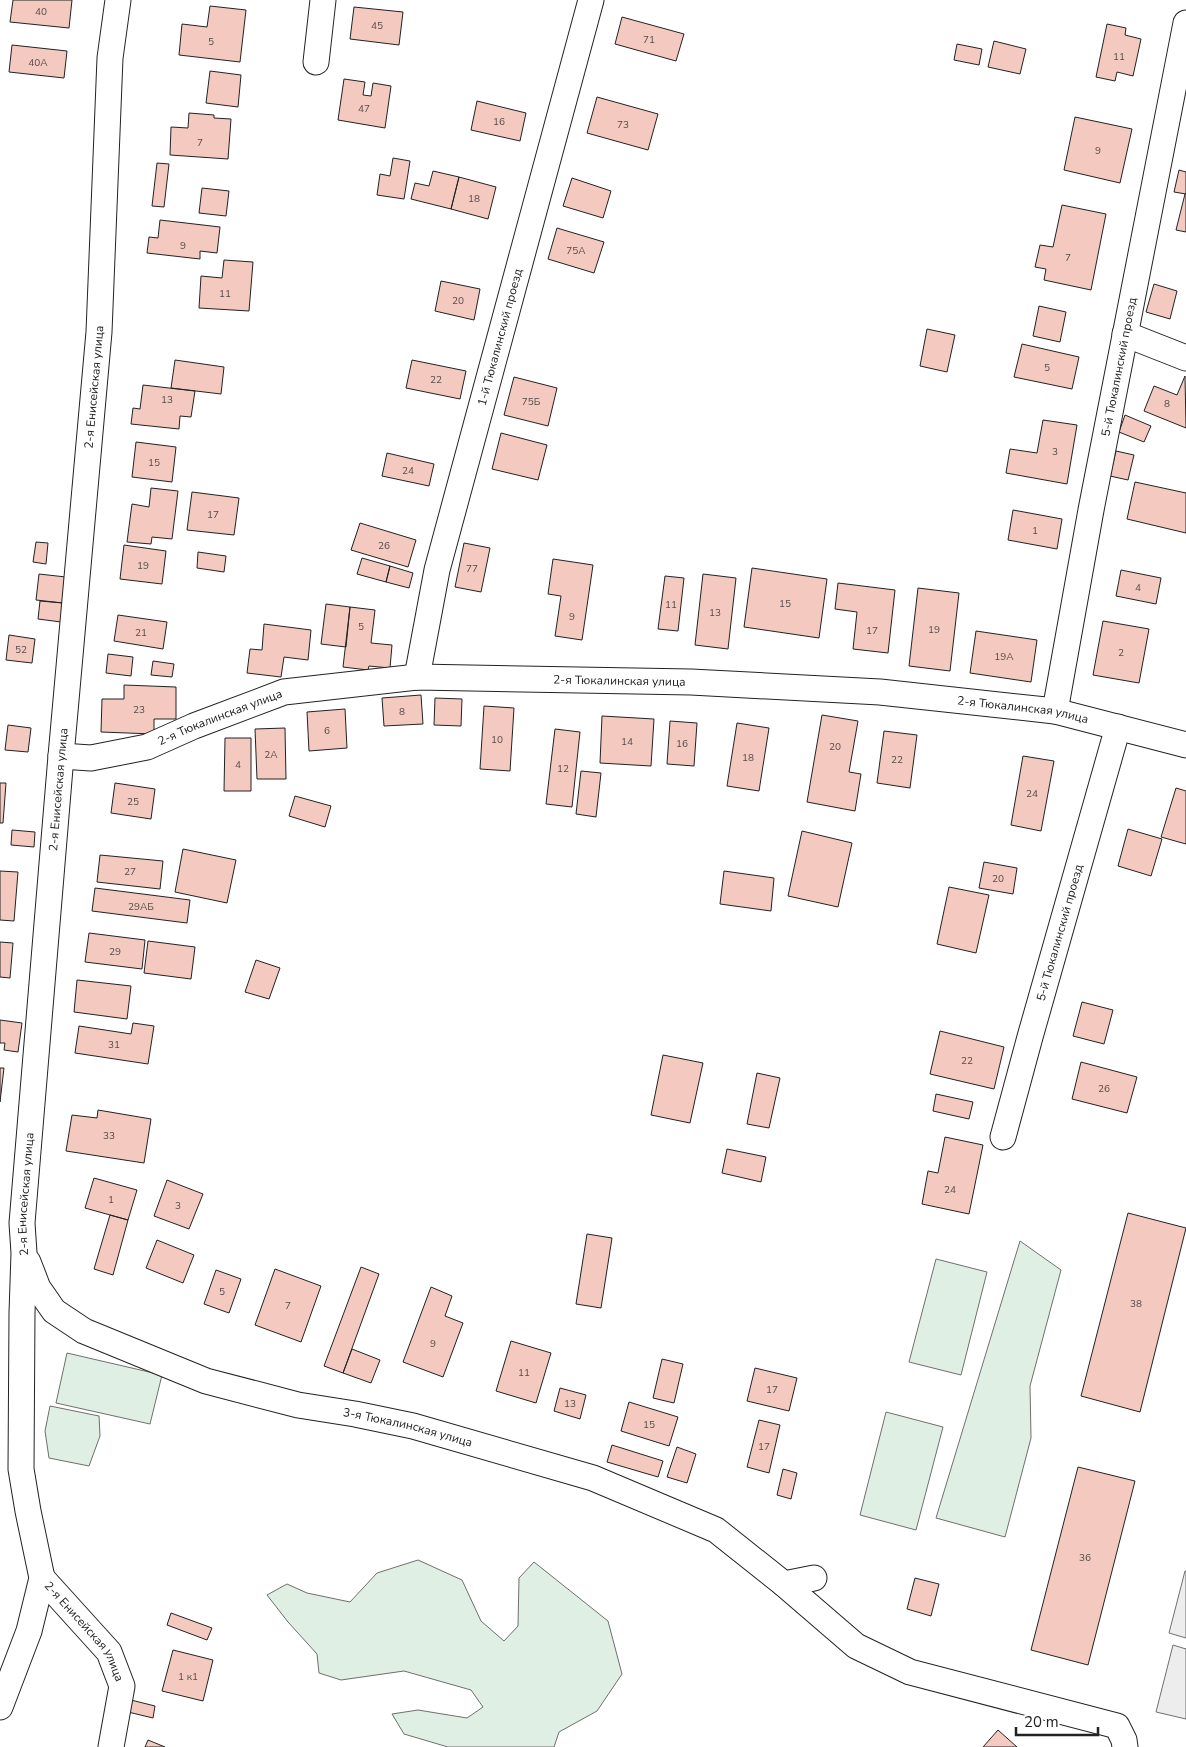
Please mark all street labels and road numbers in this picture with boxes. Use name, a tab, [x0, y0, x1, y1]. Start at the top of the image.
street label: 1-й Тюкалинский проезд	[474, 267, 526, 408]
street label: 5-й Тюкалинский проезд	[1098, 296, 1140, 438]
street label: 2-я Енисейская улица	[81, 325, 107, 449]
street label: 2-я Тюкалинская улица	[553, 671, 686, 690]
street label: 2-я Тюкалинская улица	[155, 685, 285, 749]
street label: 2-я Тюкалинская улица	[956, 692, 1090, 727]
street label: 2-я Енисейская улица	[45, 727, 71, 852]
street label: 5-й Тюкалинский проезд	[1033, 862, 1087, 1003]
street label: 2-я Енисейская улица	[14, 1132, 38, 1256]
street label: 3-я Тюкалинская улица	[342, 1404, 474, 1451]
street label: 2-я Енисейская улица	[41, 1578, 128, 1684]

